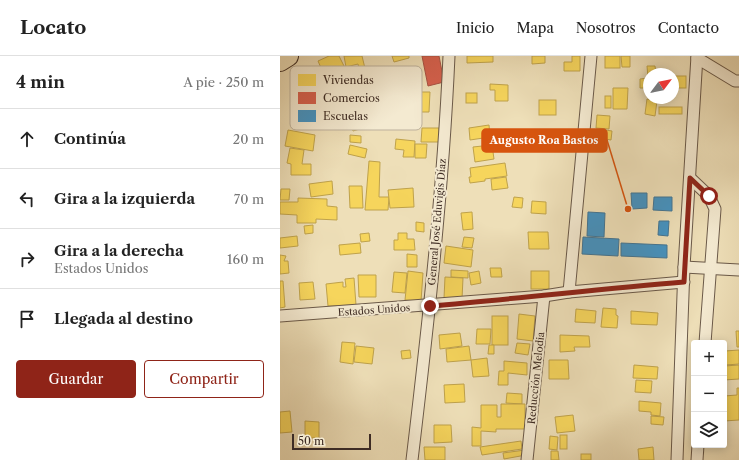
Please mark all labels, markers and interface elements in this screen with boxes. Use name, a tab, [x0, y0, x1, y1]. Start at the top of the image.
text: Locato	[20, 16, 86, 39]
text: Inicio	[456, 19, 494, 37]
text: Mapa	[516, 19, 554, 37]
text: Nosotros	[576, 19, 636, 37]
text: Contacto	[658, 19, 719, 37]
legend	[290, 66, 422, 130]
north arrow	[643, 68, 679, 104]
text: 4 min	[16, 72, 65, 92]
text: Viviendas	[322, 73, 374, 87]
text: A pie · 250 m	[183, 74, 264, 90]
text: Comercios	[323, 91, 380, 105]
text: Escuelas	[323, 109, 368, 123]
icon: ahead	[16, 128, 38, 150]
text: Continúa	[54, 129, 126, 148]
callout: Augusto Roa Bastos	[482, 129, 607, 152]
text: 20 m	[233, 131, 264, 147]
text: Augusto Roa Bastos	[489, 133, 598, 147]
street label: General José Eduvigis Díaz	[425, 158, 449, 286]
route start	[700, 187, 718, 205]
icon: left	[16, 188, 38, 210]
text: Gira a la izquierda	[54, 189, 195, 208]
text: 70 m	[234, 191, 264, 207]
text: Gira a la derecha	[54, 241, 184, 260]
icon: right	[16, 248, 38, 270]
text: 160 m	[227, 251, 264, 267]
text: Estados Unidos	[54, 260, 148, 276]
route end	[421, 297, 439, 315]
street label: Estados Unidos	[337, 301, 411, 319]
icon: arrive	[16, 308, 38, 330]
text: Llegada al destino	[54, 309, 193, 328]
street label: Reducción Melodia	[525, 331, 547, 425]
map controls	[691, 340, 727, 448]
button: +	[691, 340, 727, 376]
button: Guardar	[16, 360, 136, 398]
button: Compartir	[144, 360, 264, 398]
button: −	[691, 376, 727, 412]
button: layers	[691, 412, 727, 448]
scale bar	[292, 432, 371, 451]
text: 50 m	[298, 434, 324, 448]

